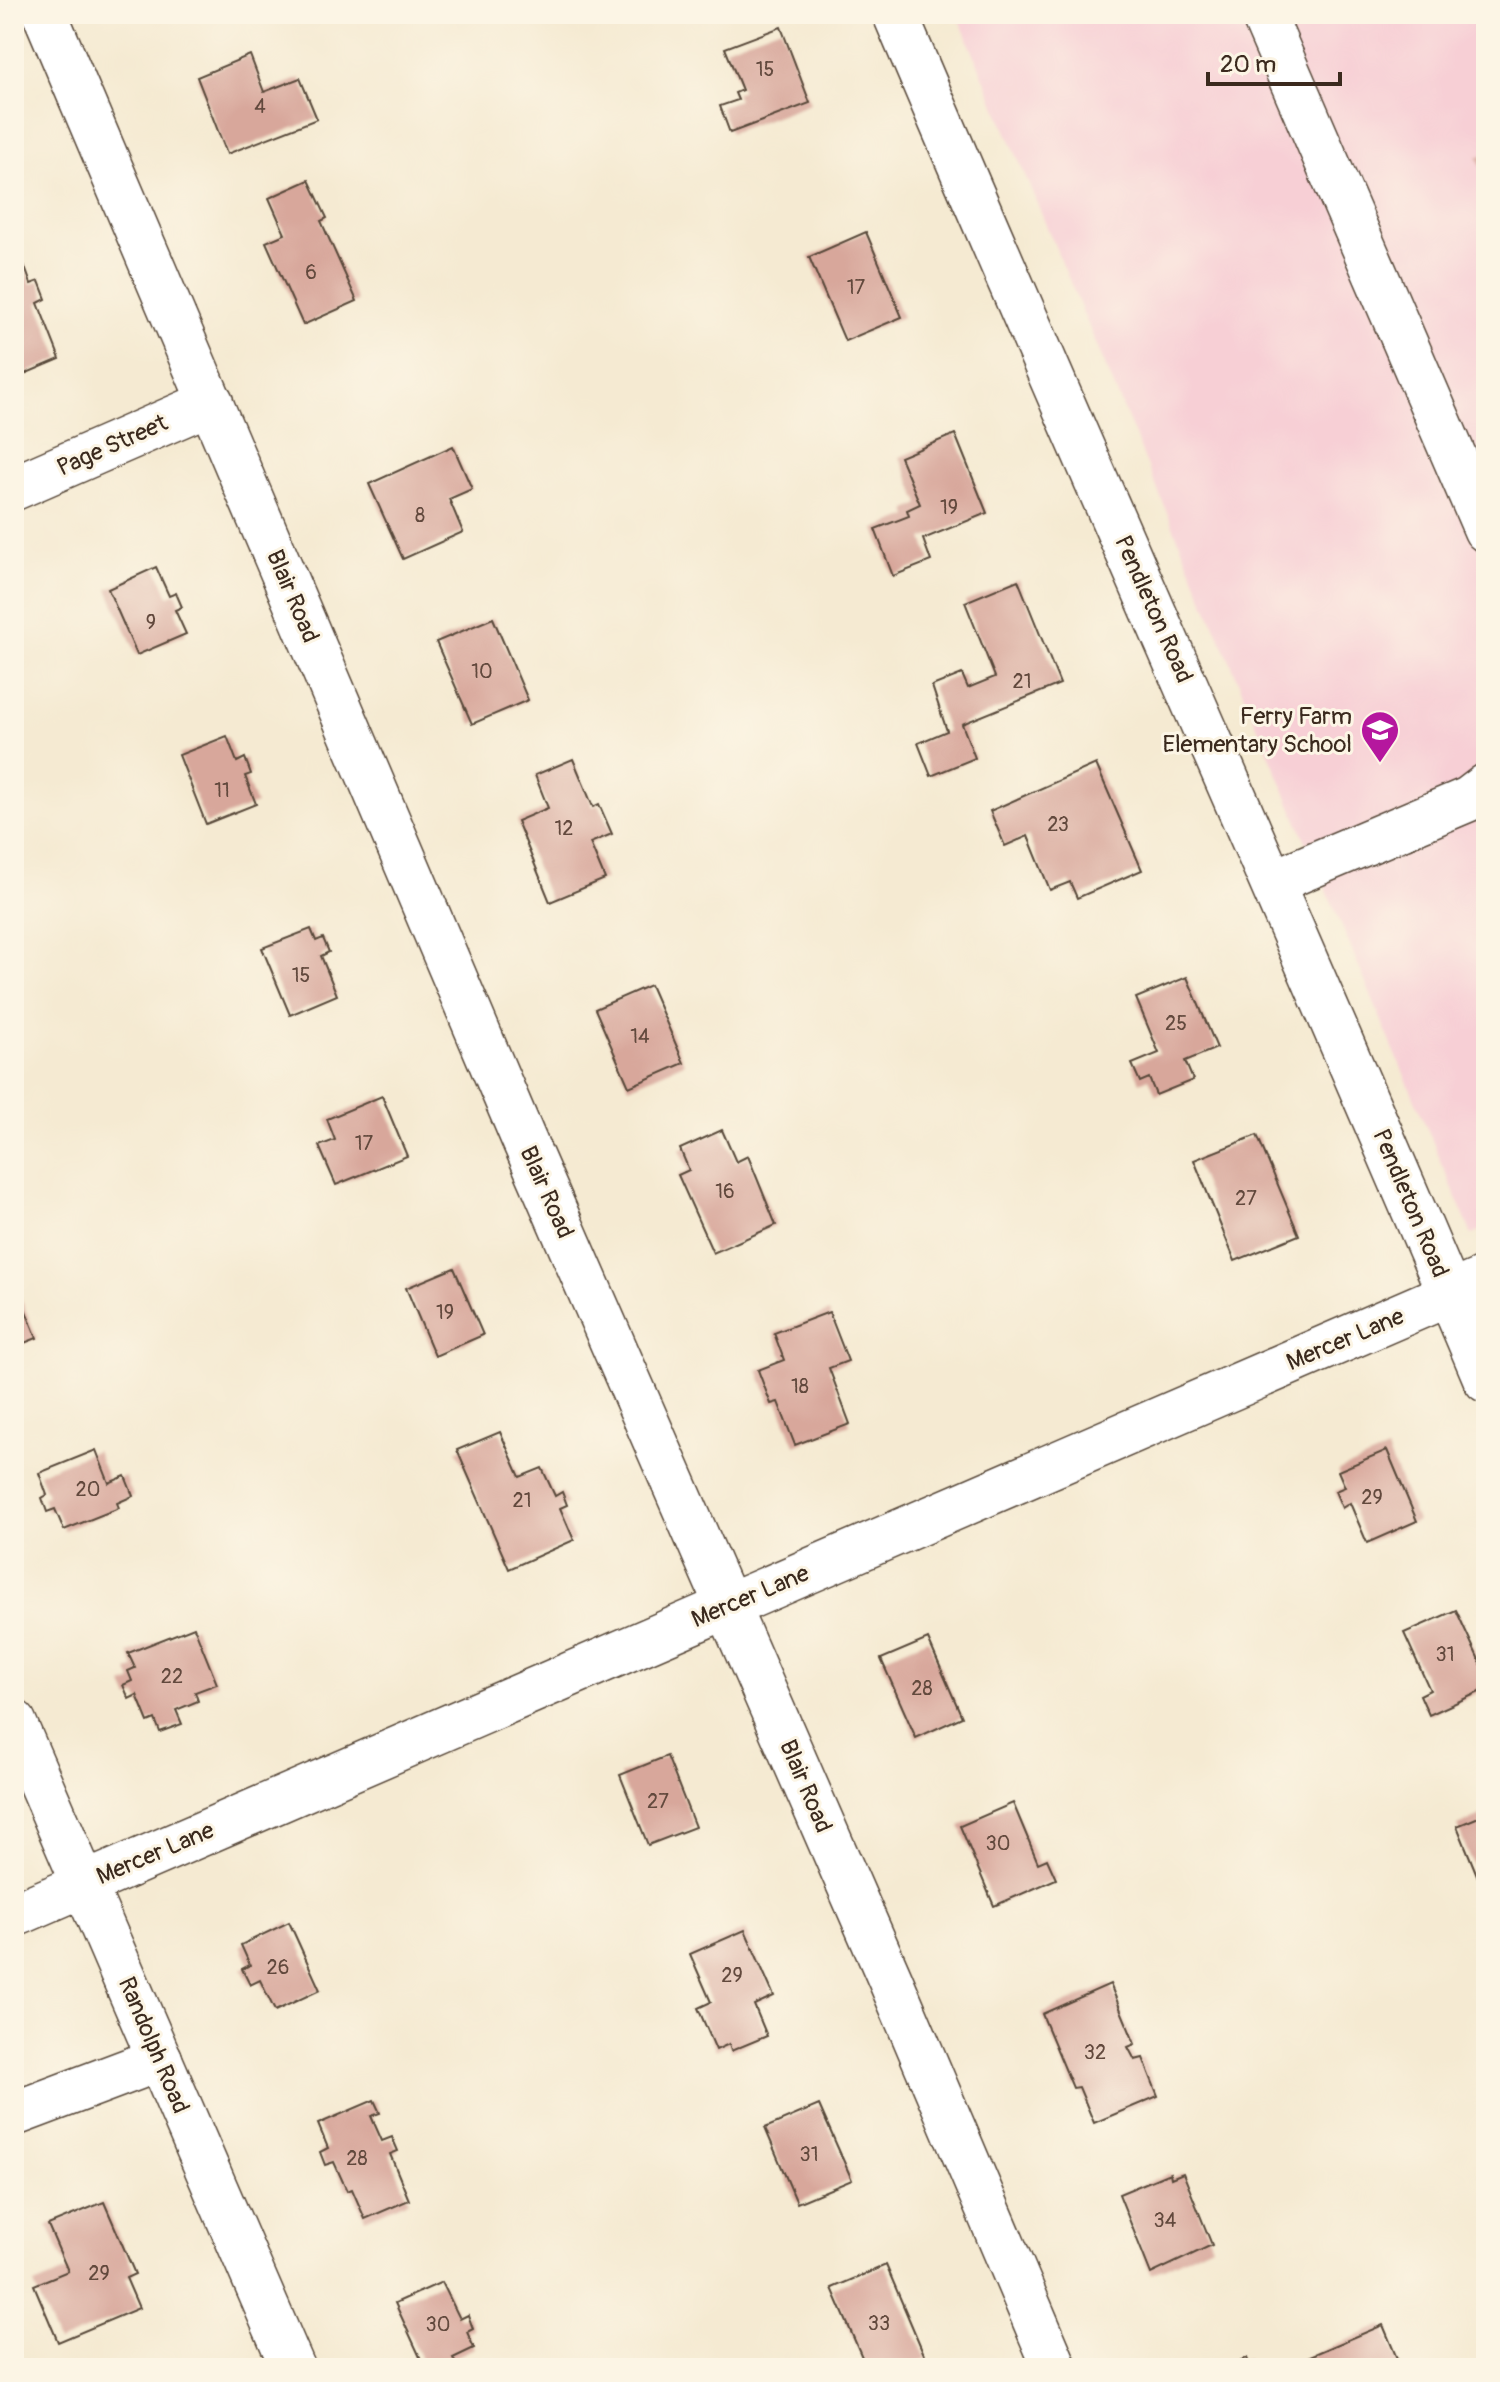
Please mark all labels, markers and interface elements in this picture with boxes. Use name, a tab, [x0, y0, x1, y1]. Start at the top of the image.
scale bar	[1208, 36, 1340, 86]
text: 20 m	[1220, 50, 1276, 79]
house number: 15	[756, 57, 774, 82]
house number: 4	[254, 94, 266, 119]
house number: 6	[305, 260, 317, 285]
house number: 17	[847, 275, 866, 300]
street label: Page Street	[53, 408, 172, 483]
house number: 19	[940, 495, 958, 520]
house number: 8	[415, 503, 425, 528]
street label: Pendleton Road	[1108, 531, 1199, 687]
street label: Blair Road	[260, 545, 325, 647]
house number: 9	[146, 610, 156, 635]
house number: 10	[471, 659, 493, 684]
house number: 21	[1013, 669, 1032, 694]
place label: Ferry Farm Elementary School	[1162, 702, 1352, 759]
school or university icon: Ferry Farm Elementary School	[1359, 709, 1401, 764]
house number: 11	[214, 778, 230, 803]
house number: 23	[1047, 812, 1069, 837]
house number: 12	[555, 816, 574, 841]
house number: 15	[292, 963, 310, 988]
house number: 25	[1165, 1011, 1187, 1036]
house number: 14	[630, 1024, 650, 1049]
street label: Pendleton Road	[1366, 1125, 1455, 1282]
house number: 17	[355, 1131, 374, 1156]
street label: Blair Road	[513, 1141, 580, 1243]
house number: 16	[715, 1179, 735, 1204]
house number: 27	[1235, 1186, 1257, 1211]
house number: 19	[436, 1300, 454, 1325]
street label: Mercer Lane	[1282, 1302, 1408, 1377]
house number: 18	[791, 1374, 809, 1399]
house number: 20	[76, 1477, 100, 1502]
house number: 29	[1361, 1485, 1383, 1510]
house number: 21	[513, 1488, 532, 1513]
street label: Mercer Lane	[687, 1559, 813, 1634]
house number: 31	[1436, 1642, 1454, 1667]
house number: 22	[161, 1664, 183, 1689]
house number: 28	[911, 1676, 933, 1701]
street label: Blair Road	[773, 1735, 838, 1837]
house number: 27	[647, 1789, 669, 1814]
street label: Mercer Lane	[92, 1816, 218, 1891]
house number: 30	[986, 1831, 1010, 1856]
house number: 26	[267, 1955, 289, 1980]
house number: 29	[721, 1963, 743, 1988]
street label: Randolph Road	[112, 1973, 195, 2118]
house number: 32	[1084, 2040, 1106, 2065]
house number: 31	[800, 2142, 818, 2167]
house number: 28	[346, 2146, 368, 2171]
house number: 34	[1154, 2208, 1177, 2233]
house number: 29	[88, 2261, 110, 2286]
house number: 33	[868, 2311, 890, 2336]
house number: 30	[426, 2312, 450, 2337]

